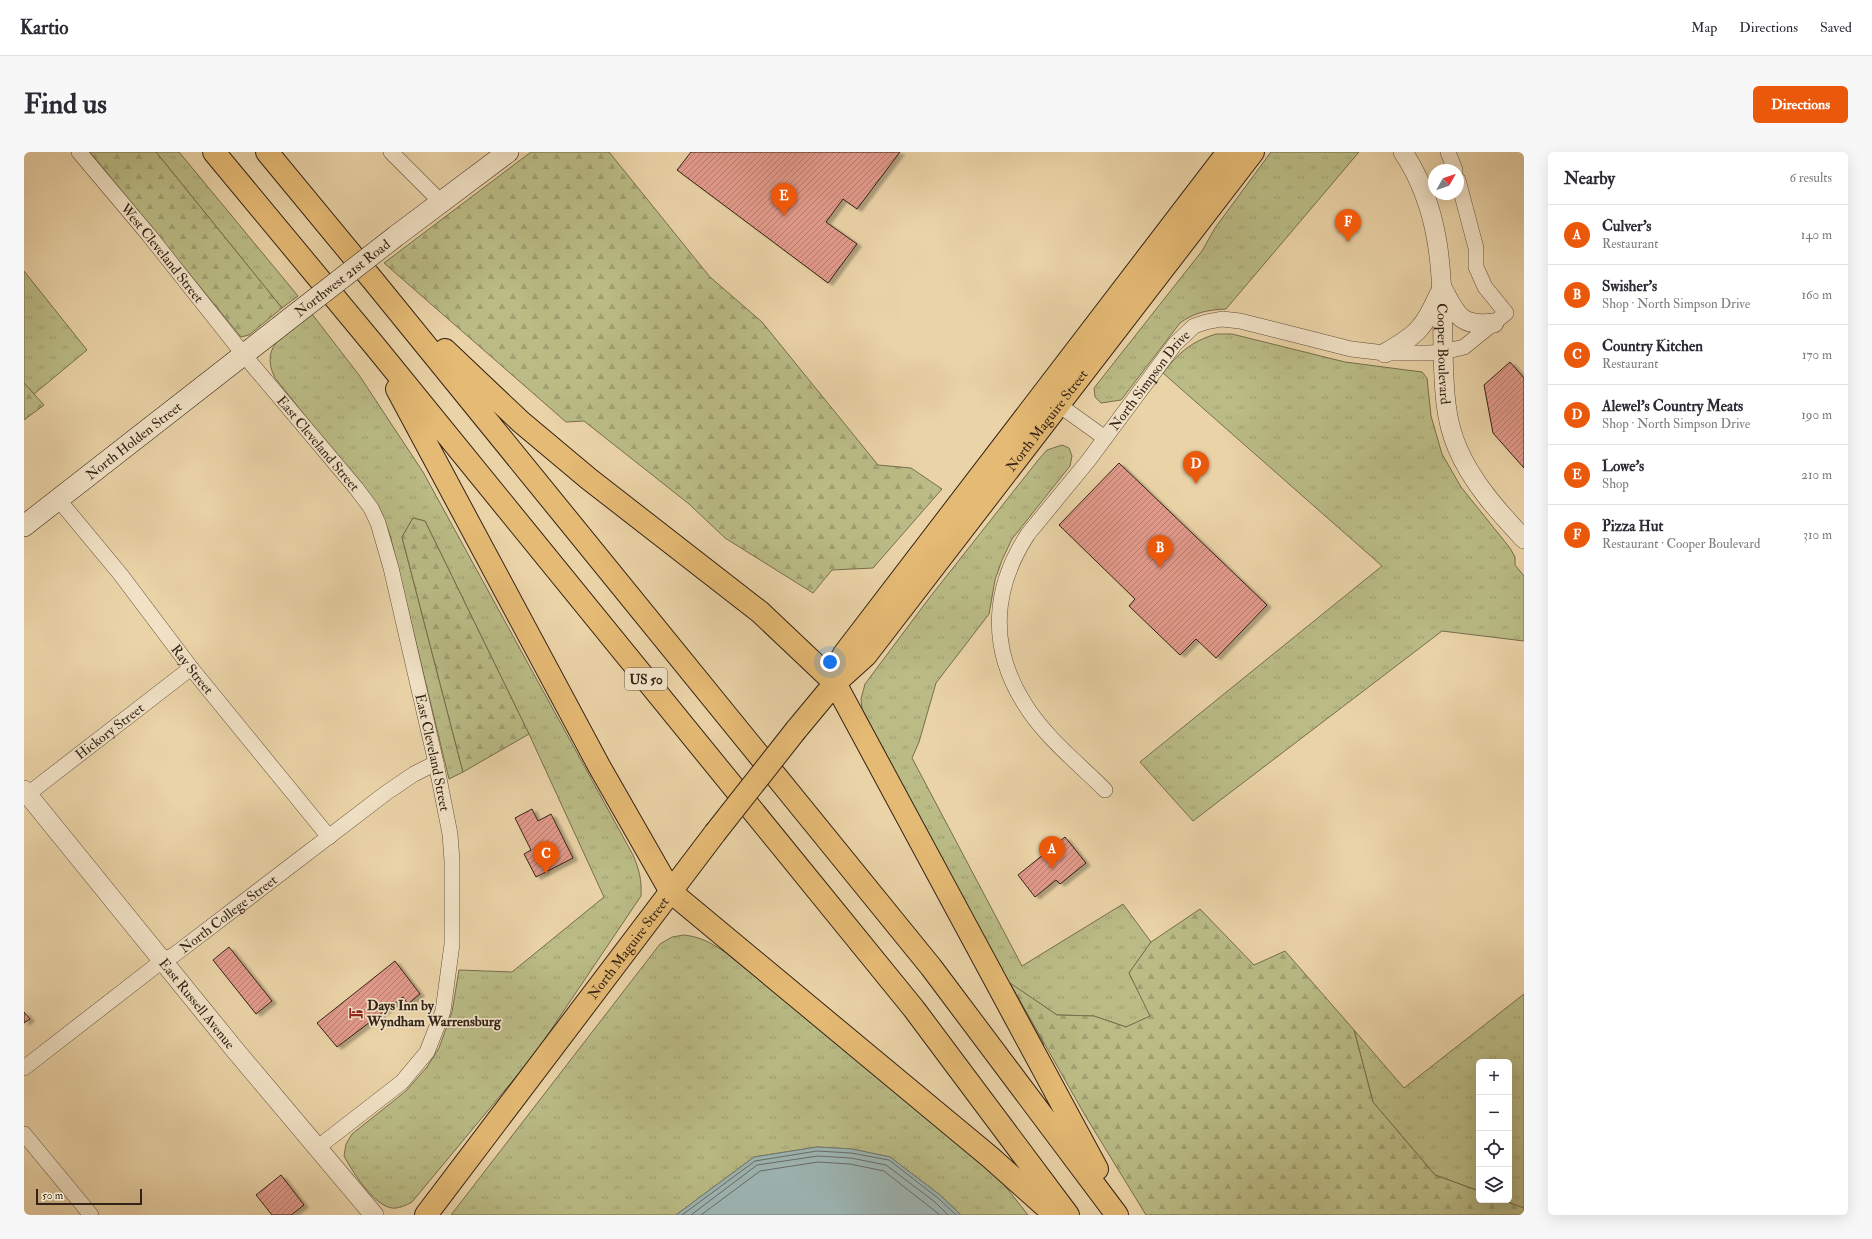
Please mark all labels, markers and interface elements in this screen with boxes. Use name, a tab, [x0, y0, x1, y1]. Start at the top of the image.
text: Kartio	[20, 16, 68, 40]
text: Map	[1691, 19, 1717, 36]
text: Directions	[1739, 19, 1798, 36]
text: Saved	[1820, 19, 1852, 36]
button: Directions	[1753, 86, 1848, 123]
text: Find us	[24, 87, 107, 122]
north arrow	[1428, 164, 1464, 200]
text: Nearby	[1564, 168, 1615, 189]
text: 6 results	[1789, 170, 1832, 186]
pin: E	[771, 183, 797, 216]
street label: West Cleveland Street	[116, 199, 208, 307]
pin: F	[1335, 209, 1361, 242]
text: Culver's	[1602, 217, 1651, 236]
text: A	[1573, 227, 1581, 243]
text: 140 m	[1801, 227, 1832, 243]
street label: Northwest 21st Road	[291, 236, 394, 321]
text: Restaurant	[1602, 236, 1658, 252]
text: Swisher's	[1602, 277, 1657, 296]
text: B	[1573, 287, 1581, 303]
text: 160 m	[1801, 287, 1832, 303]
text: Shop · North Simpson Drive	[1602, 296, 1750, 312]
street label: Cooper Boulevard	[1433, 303, 1454, 405]
street label: North Simpson Drive	[1106, 326, 1194, 434]
text: Country Kitchen	[1602, 337, 1703, 356]
text: C	[1572, 347, 1582, 363]
text: 170 m	[1802, 347, 1832, 363]
text: Restaurant	[1602, 356, 1658, 372]
street label: North Maguire Street	[1002, 366, 1092, 475]
street label: East Cleveland Street	[273, 392, 363, 495]
text: Alewel's Country Meats	[1602, 397, 1743, 416]
street label: North Holden Street	[82, 398, 186, 484]
text: D	[1572, 407, 1582, 423]
text: 190 m	[1801, 407, 1832, 423]
text: Shop · North Simpson Drive	[1602, 416, 1750, 432]
pin: D	[1183, 451, 1209, 484]
text: Lowe's	[1602, 457, 1644, 476]
text: E	[1572, 467, 1582, 483]
text: 210 m	[1801, 467, 1832, 483]
text: Shop	[1602, 476, 1629, 492]
text: Pizza Hut	[1602, 517, 1663, 536]
text: F	[1573, 527, 1581, 543]
text: 310 m	[1803, 527, 1832, 543]
pin: B	[1147, 535, 1173, 568]
text: Restaurant · Cooper Boulevard	[1602, 536, 1760, 552]
street label: Ray Street	[167, 641, 217, 698]
your location	[820, 652, 840, 672]
road number: US 50	[625, 668, 667, 690]
street label: East Cleveland Street	[411, 692, 453, 813]
street label: Hickory Street	[72, 699, 148, 763]
pin: A	[1039, 836, 1065, 869]
pin: C	[533, 841, 559, 874]
street label: North College Street	[176, 871, 281, 957]
street label: North Maguire Street	[584, 893, 673, 1003]
street label: East Russell Avenue	[155, 955, 239, 1053]
place label: Days Inn by Wyndham Warrensburg	[366, 997, 502, 1031]
hotel icon: Days Inn by Wyndham Warrensburg	[348, 1005, 364, 1021]
map controls	[1476, 1059, 1512, 1203]
button: +	[1476, 1059, 1512, 1095]
button: −	[1476, 1095, 1512, 1131]
button: locate	[1476, 1131, 1512, 1167]
button: layers	[1476, 1167, 1512, 1203]
scale bar	[36, 1187, 142, 1206]
text: 50 m	[42, 1189, 63, 1202]

